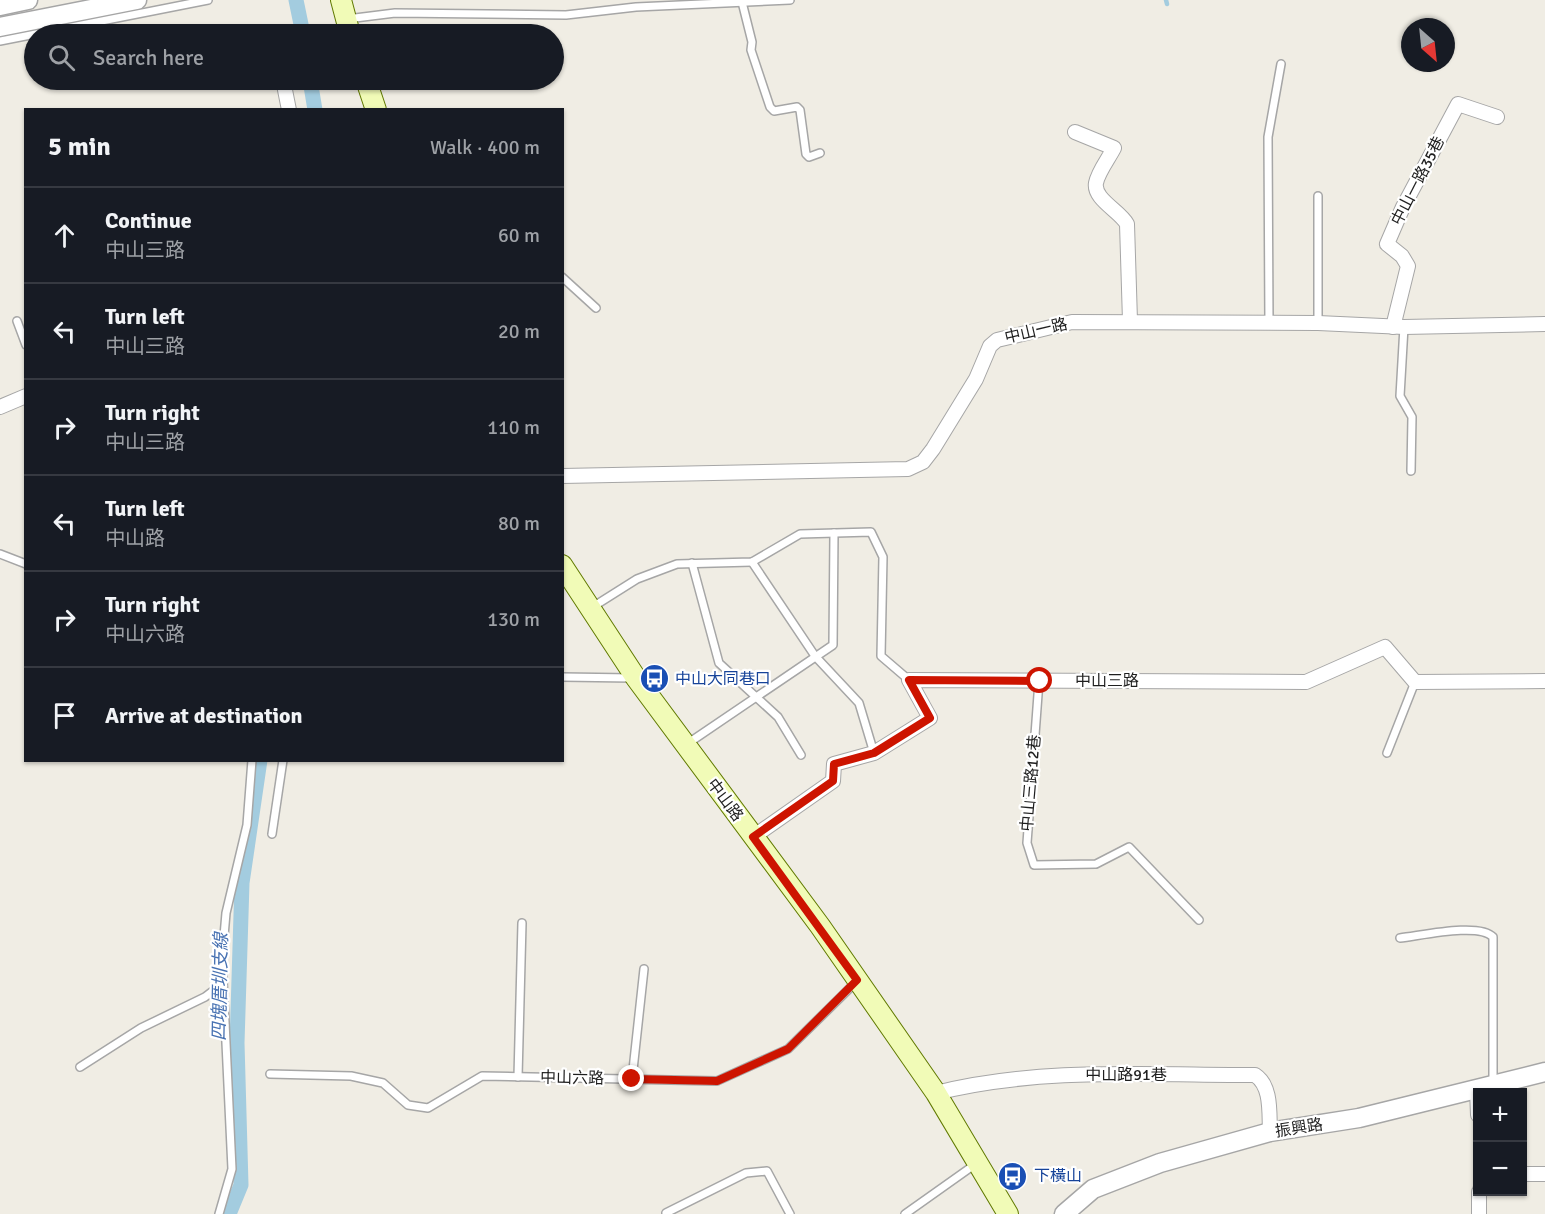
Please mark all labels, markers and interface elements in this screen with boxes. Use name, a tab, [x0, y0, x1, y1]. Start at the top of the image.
north arrow	[1401, 18, 1455, 72]
search box	[24, 24, 564, 90]
icon: search	[45, 41, 78, 74]
text: Search here	[93, 44, 204, 71]
text: 5 min	[48, 131, 111, 163]
street label: 中山一路35巷	[1387, 133, 1449, 229]
text: Walk · 400 m	[430, 135, 540, 160]
text: Continue	[105, 207, 192, 234]
icon: ahead	[48, 219, 81, 252]
text: 60 m	[498, 223, 540, 248]
text: 中山三路	[105, 238, 185, 263]
text: Turn left	[105, 303, 185, 330]
street label: 中山一路	[1003, 314, 1069, 348]
icon: left	[48, 315, 81, 348]
text: 20 m	[498, 319, 540, 344]
text: 中山三路	[105, 334, 185, 359]
text: Turn right	[105, 399, 200, 426]
icon: right	[48, 411, 81, 444]
text: 110 m	[487, 415, 540, 440]
text: 中山三路	[105, 430, 185, 455]
text: Turn left	[105, 495, 185, 522]
icon: left	[48, 507, 81, 540]
text: 80 m	[498, 511, 540, 536]
text: 中山路	[105, 526, 165, 551]
text: Turn right	[105, 591, 200, 618]
icon: right	[48, 603, 81, 636]
text: 130 m	[487, 607, 540, 632]
text: 中山六路	[105, 622, 185, 647]
bus stop icon: 中山大同巷口	[638, 663, 670, 695]
route start	[1026, 667, 1052, 693]
place label: 中山大同巷口	[675, 669, 771, 689]
street label: 中山三路	[1075, 671, 1139, 691]
icon: arrive	[48, 699, 81, 732]
text: Arrive at destination	[105, 702, 302, 729]
street label: 中山三路12巷	[1017, 734, 1045, 832]
street label: 中山路	[703, 775, 747, 825]
water label: 四塊厝圳支線	[208, 931, 232, 1041]
route end	[618, 1065, 644, 1091]
street label: 中山路91巷	[1085, 1065, 1167, 1085]
street label: 中山六路	[540, 1067, 604, 1089]
map controls	[1473, 1088, 1527, 1196]
button: +	[1473, 1088, 1527, 1142]
street label: 振興路	[1274, 1114, 1324, 1142]
button: −	[1473, 1142, 1527, 1196]
bus stop icon: 下橫山	[997, 1160, 1029, 1192]
place label: 下橫山	[1034, 1166, 1082, 1186]

